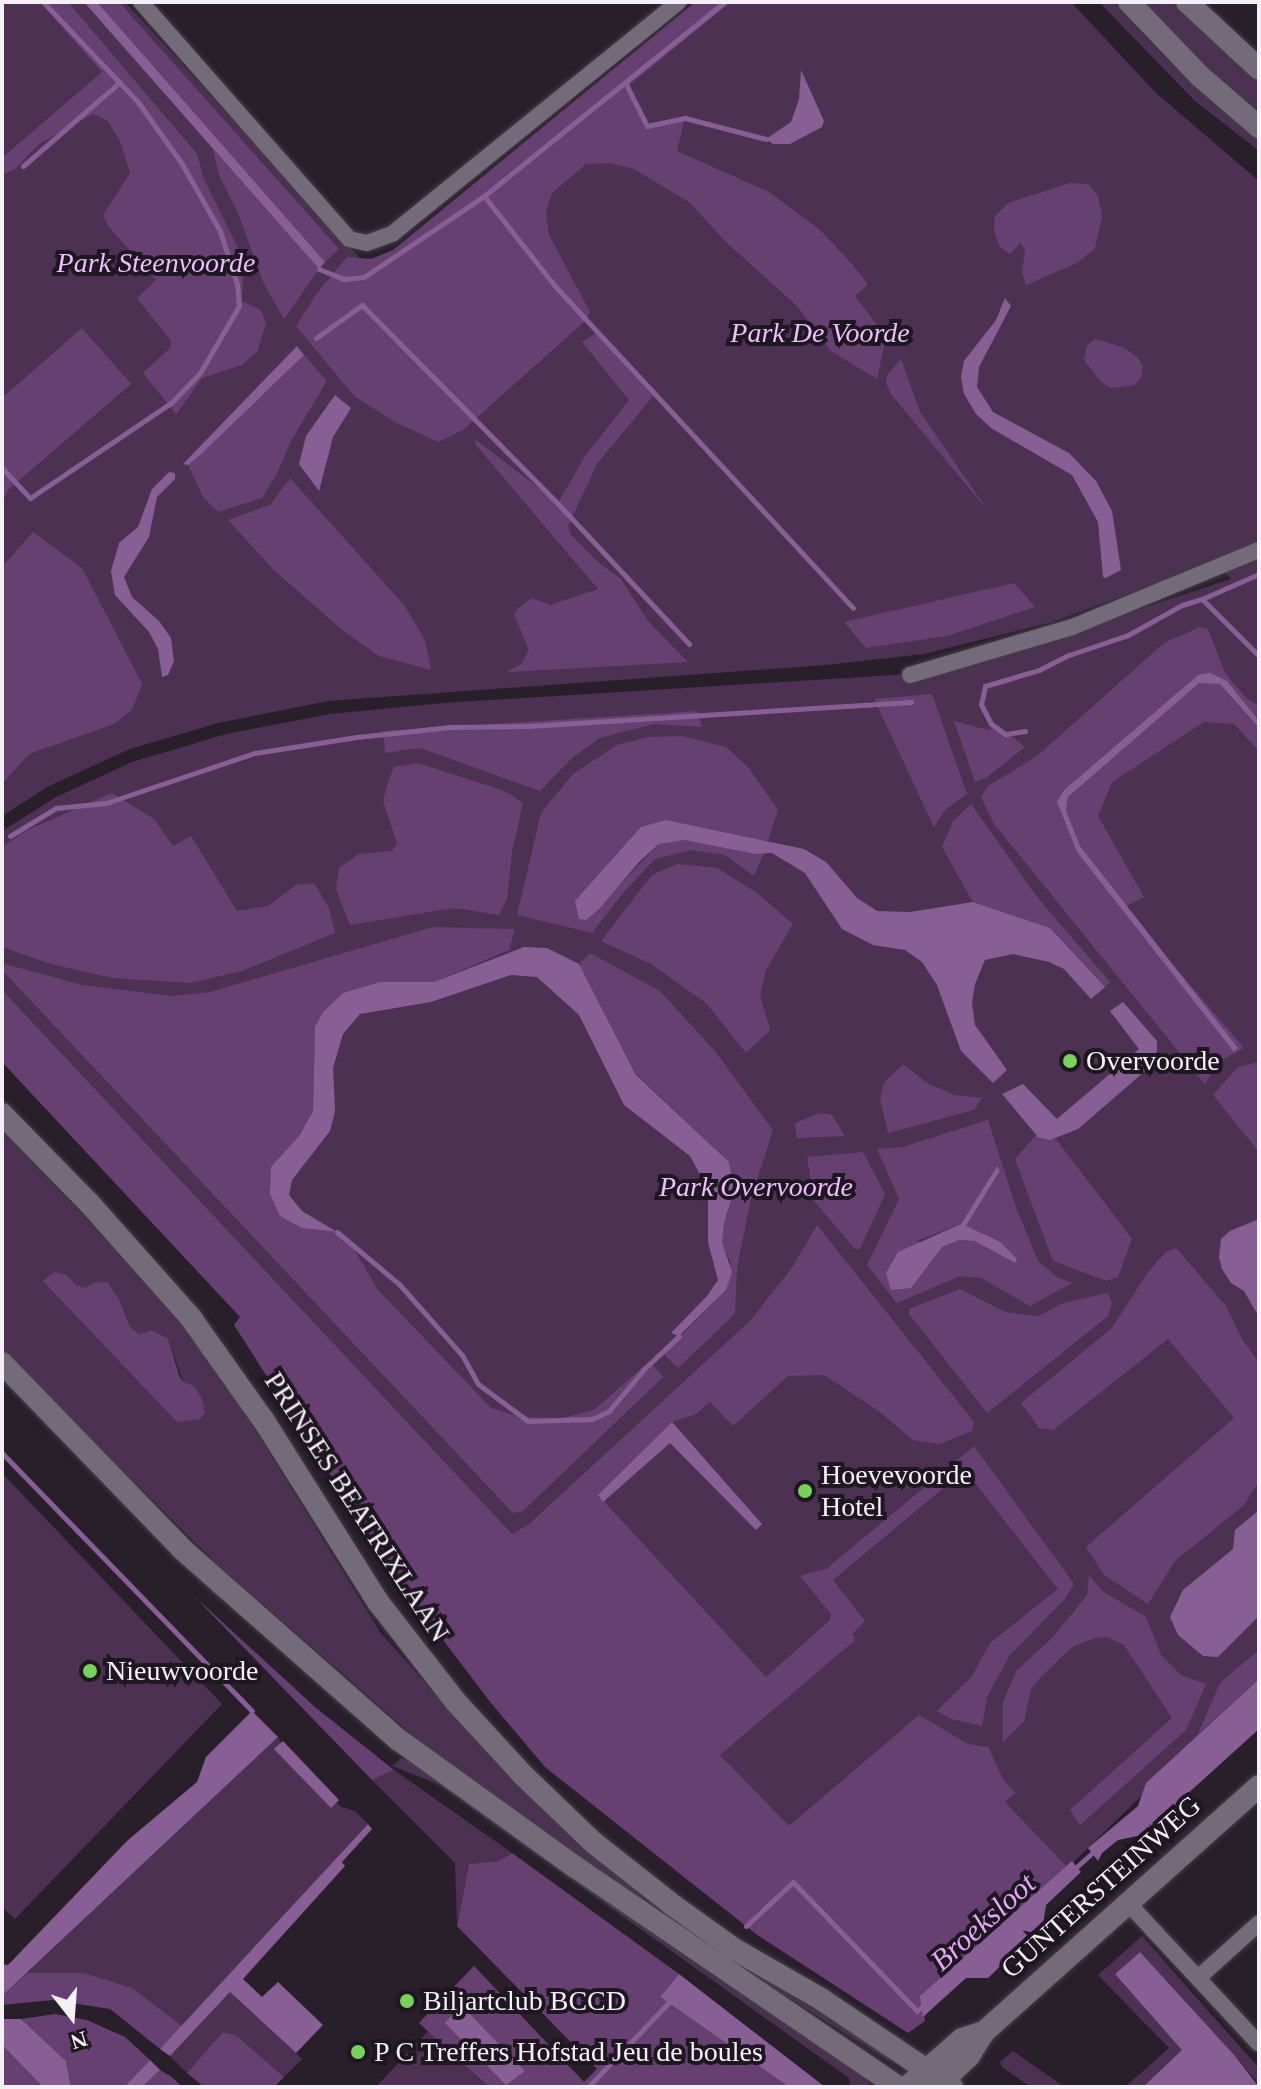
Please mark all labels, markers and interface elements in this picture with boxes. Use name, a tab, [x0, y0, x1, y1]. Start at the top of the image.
park label: Park Steenvoorde	[57, 246, 255, 280]
park label: Park De Voorde	[730, 316, 910, 350]
place label: Overvoorde	[1086, 1044, 1220, 1078]
marker: Overvoorde	[1061, 1052, 1079, 1070]
park label: Park Overvoorde	[659, 1170, 853, 1204]
street label: PRINSES BEATRIXLAAN	[257, 1366, 457, 1648]
place label: Hoevevoorde Hotel	[821, 1458, 972, 1524]
marker: Hoevevoorde Hotel	[796, 1482, 814, 1500]
place label: Nieuwvoorde	[106, 1654, 258, 1688]
marker: Nieuwvoorde	[81, 1662, 99, 1680]
street label: GUNTERSTEINWEG	[994, 1789, 1208, 1985]
water label: Broeksloot	[923, 1866, 1043, 1978]
north arrow	[32, 1977, 112, 2057]
place label: Biljartclub BCCD	[423, 1984, 626, 2018]
marker: Biljartclub BCCD	[398, 1992, 416, 2010]
text: N	[68, 2026, 90, 2055]
place label: P C Treffers Hofstad Jeu de boules	[374, 2035, 764, 2069]
marker: P C Treffers Hofstad Jeu de boules	[349, 2043, 367, 2061]

